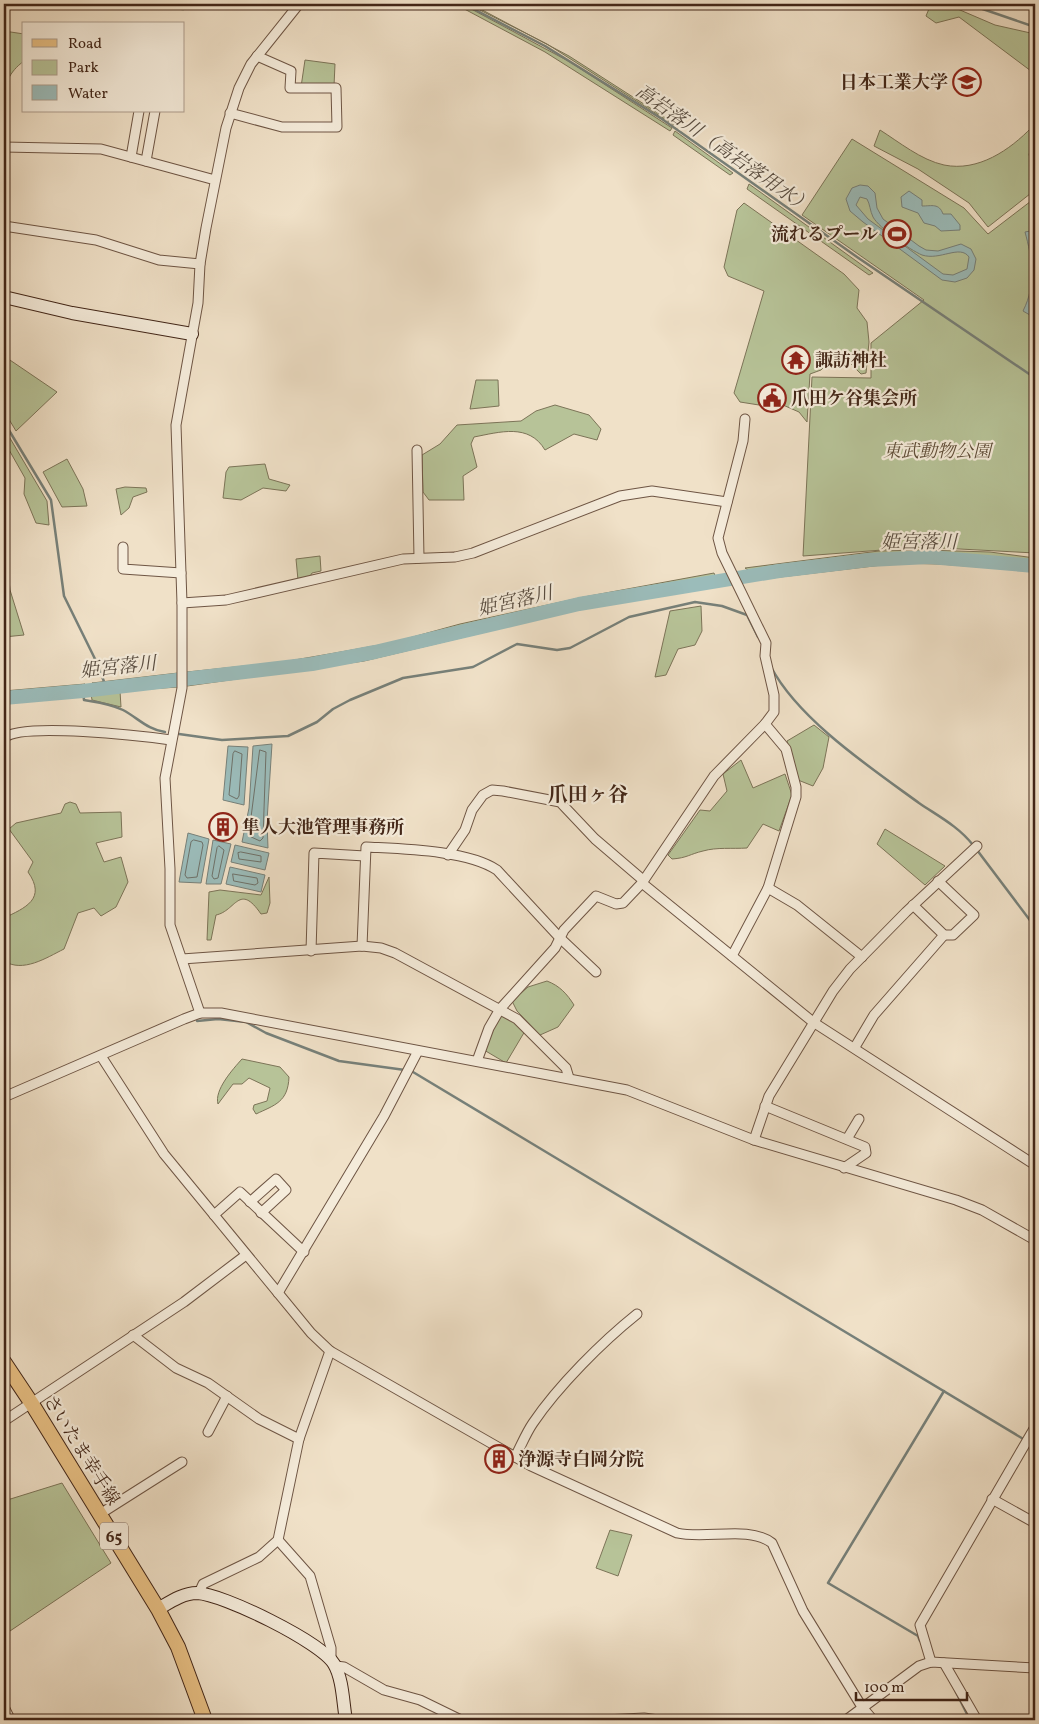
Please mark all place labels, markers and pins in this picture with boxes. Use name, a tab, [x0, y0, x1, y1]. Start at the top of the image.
school or university icon: 日本工業大学	[952, 67, 982, 97]
place label: 日本工業大学	[840, 71, 948, 96]
sports icon: 流れるプール	[882, 219, 912, 249]
place label: 流れるプール	[771, 223, 878, 248]
temple icon: 諏訪神社	[781, 345, 811, 375]
place label: 諏訪神社	[815, 349, 887, 374]
public building icon: 爪田ケ谷集会所	[757, 383, 787, 413]
place label: 爪田ケ谷集会所	[791, 387, 917, 412]
building icon: 隼人大池管理事務所	[208, 812, 238, 842]
place label: 隼人大池管理事務所	[242, 816, 404, 841]
building icon: 浄源寺白岡分院	[484, 1444, 514, 1474]
place label: 浄源寺白岡分院	[518, 1448, 644, 1473]

